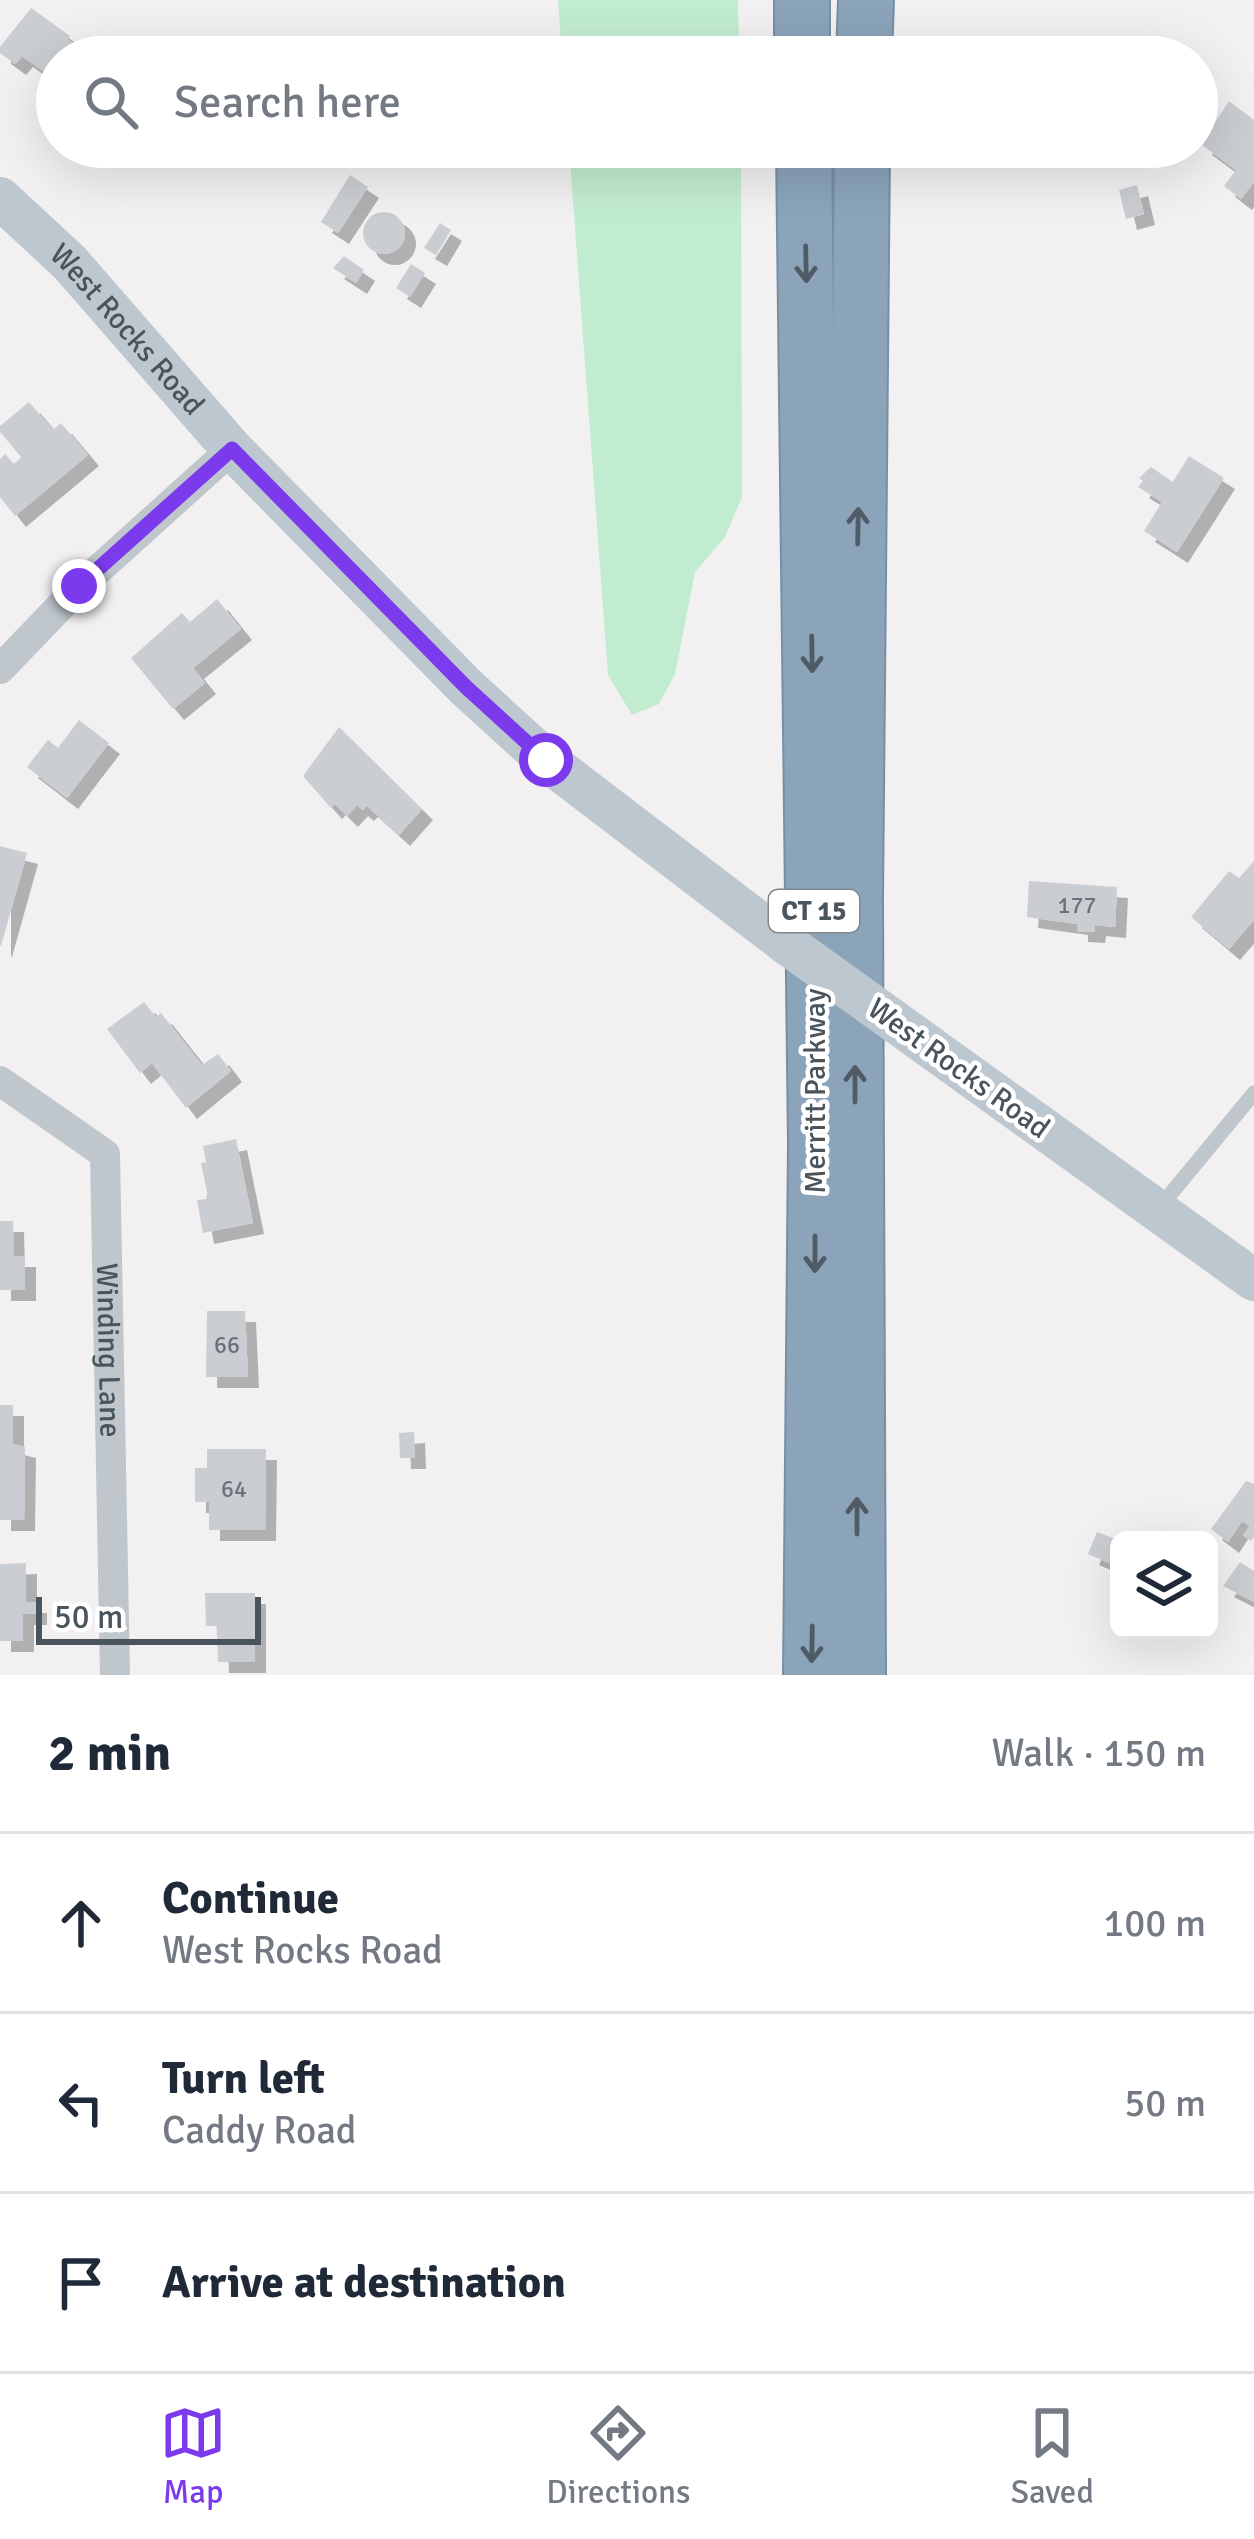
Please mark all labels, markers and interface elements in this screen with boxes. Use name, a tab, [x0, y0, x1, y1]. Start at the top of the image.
search box	[36, 36, 1218, 168]
icon: search	[78, 69, 144, 135]
text: Search here	[174, 75, 401, 130]
street label: West Rocks Road	[42, 236, 212, 423]
one-way arrow	[794, 244, 817, 283]
one-way arrow	[847, 507, 870, 546]
route end	[52, 559, 106, 613]
one-way arrow	[801, 634, 823, 673]
route start	[519, 733, 573, 787]
road number: CT 15	[769, 890, 859, 932]
house number: 177	[1058, 890, 1096, 920]
street label: Merritt Parkway	[797, 988, 834, 1194]
street label: West Rocks Road	[860, 990, 1057, 1147]
one-way arrow	[844, 1065, 866, 1104]
one-way arrow	[804, 1234, 827, 1273]
street label: Winding Lane	[88, 1262, 128, 1438]
house number: 66	[214, 1330, 240, 1360]
house number: 64	[221, 1474, 247, 1504]
one-way arrow	[846, 1497, 868, 1536]
map controls	[1110, 1531, 1218, 1639]
button: layers	[1110, 1531, 1218, 1639]
scale bar	[36, 1591, 261, 1644]
text: 50 m	[54, 1597, 123, 1638]
one-way arrow	[801, 1624, 823, 1663]
text: 2 min	[48, 1722, 171, 1785]
text: Walk · 150 m	[992, 1729, 1206, 1777]
text: Continue	[162, 1871, 339, 1926]
icon: ahead	[48, 1890, 114, 1956]
text: 100 m	[1103, 1899, 1206, 1947]
text: West Rocks Road	[162, 1926, 443, 1974]
text: Turn left	[162, 2051, 325, 2106]
icon: left	[48, 2070, 114, 2136]
text: 50 m	[1124, 2079, 1206, 2127]
text: Caddy Road	[162, 2106, 357, 2154]
icon: arrive	[48, 2250, 114, 2316]
text: Arrive at destination	[162, 2255, 566, 2310]
tab: Map	[160, 2400, 226, 2513]
tab: Directions	[546, 2400, 691, 2513]
tab: Saved	[1011, 2400, 1094, 2513]

